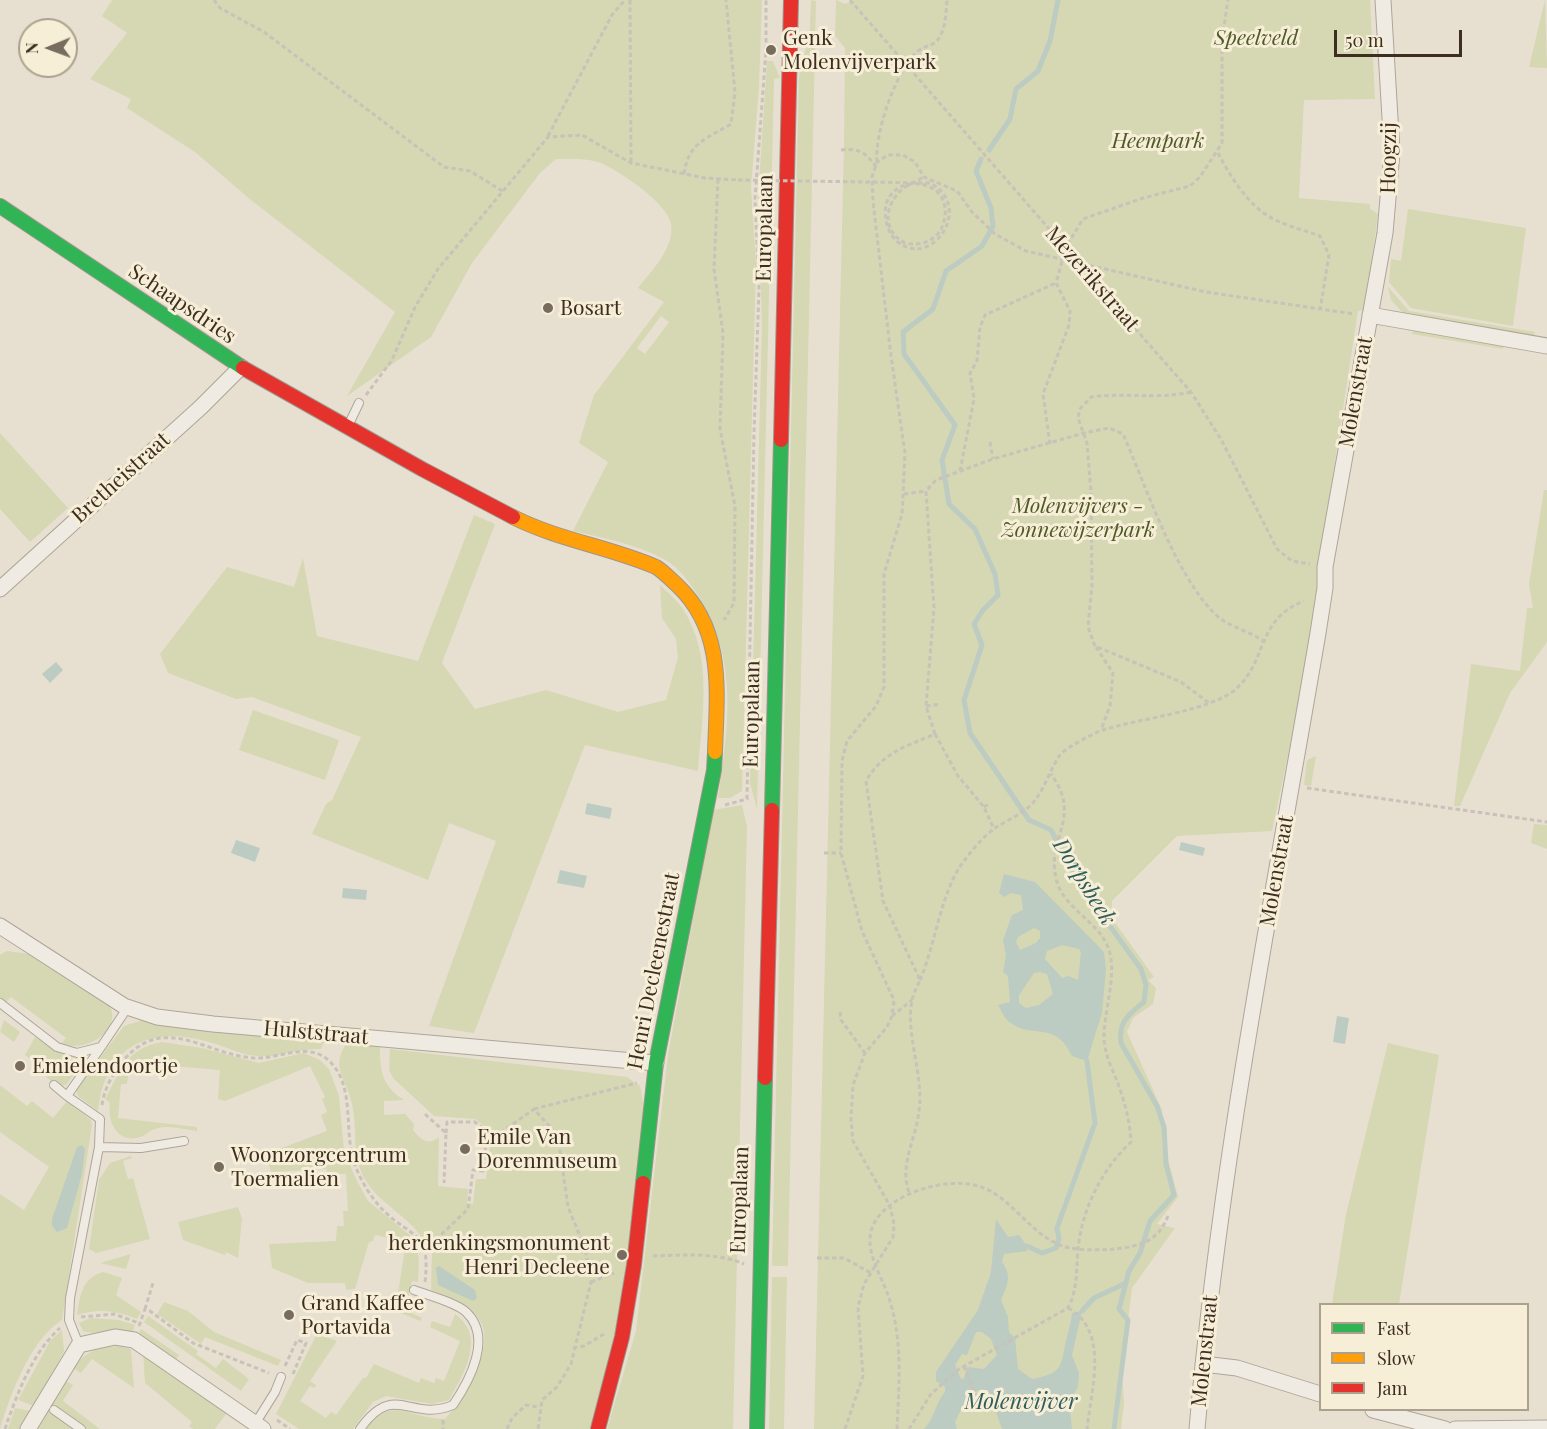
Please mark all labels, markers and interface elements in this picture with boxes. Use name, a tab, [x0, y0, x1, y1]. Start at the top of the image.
north arrow	[18, 18, 78, 78]
scale bar	[1337, 18, 1464, 56]
place label: Genk Molenvijverpark	[783, 25, 936, 75]
park label: Speelveld	[1214, 25, 1298, 51]
text: 50 m	[1345, 28, 1384, 52]
text: N	[21, 42, 42, 54]
marker: Genk Molenvijverpark	[764, 43, 778, 57]
street label: Hoogzij	[1376, 122, 1402, 194]
park label: Heempark	[1112, 128, 1204, 154]
street label: Europalaan	[751, 174, 779, 282]
street label: Mezerikstraat	[1040, 221, 1144, 337]
street label: Schaapsdries	[124, 259, 240, 349]
place label: Bosart	[560, 295, 621, 321]
marker: Bosart	[541, 301, 555, 315]
street label: Molenstraat	[1334, 334, 1378, 450]
street label: Bretheistraat	[67, 427, 175, 529]
park label: Molenvijvers - Zonnewijzerpark	[1001, 493, 1155, 543]
street label: Europalaan	[738, 660, 766, 768]
street label: Molenstraat	[1255, 813, 1299, 929]
water label: Dorpsbeek	[1047, 834, 1121, 930]
street label: Henri Decleenestraat	[623, 870, 685, 1072]
street label: Hulststraat	[262, 1016, 370, 1050]
place label: Emielendoortje	[32, 1053, 178, 1079]
marker: Emielendoortje	[13, 1059, 27, 1073]
place label: Emile Van Dorenmuseum	[477, 1124, 617, 1174]
place label: Woonzorgcentrum Toermalien	[231, 1142, 407, 1192]
marker: Emile Van Dorenmuseum	[458, 1142, 472, 1156]
street label: Europalaan	[726, 1146, 754, 1254]
marker: Woonzorgcentrum Toermalien	[212, 1160, 226, 1174]
place label: herdenkingsmonument Henri Decleene	[388, 1230, 610, 1280]
marker: herdenkingsmonument Henri Decleene	[615, 1248, 629, 1262]
place label: Grand Kaffee Portavida	[301, 1290, 424, 1340]
street label: Molenstraat	[1187, 1294, 1223, 1408]
legend	[1319, 1303, 1529, 1411]
marker: Grand Kaffee Portavida	[282, 1308, 296, 1322]
text: Fast	[1377, 1316, 1410, 1340]
text: Slow	[1377, 1346, 1415, 1370]
text: Jam	[1377, 1376, 1407, 1400]
water label: Molenvijver	[965, 1389, 1077, 1415]

